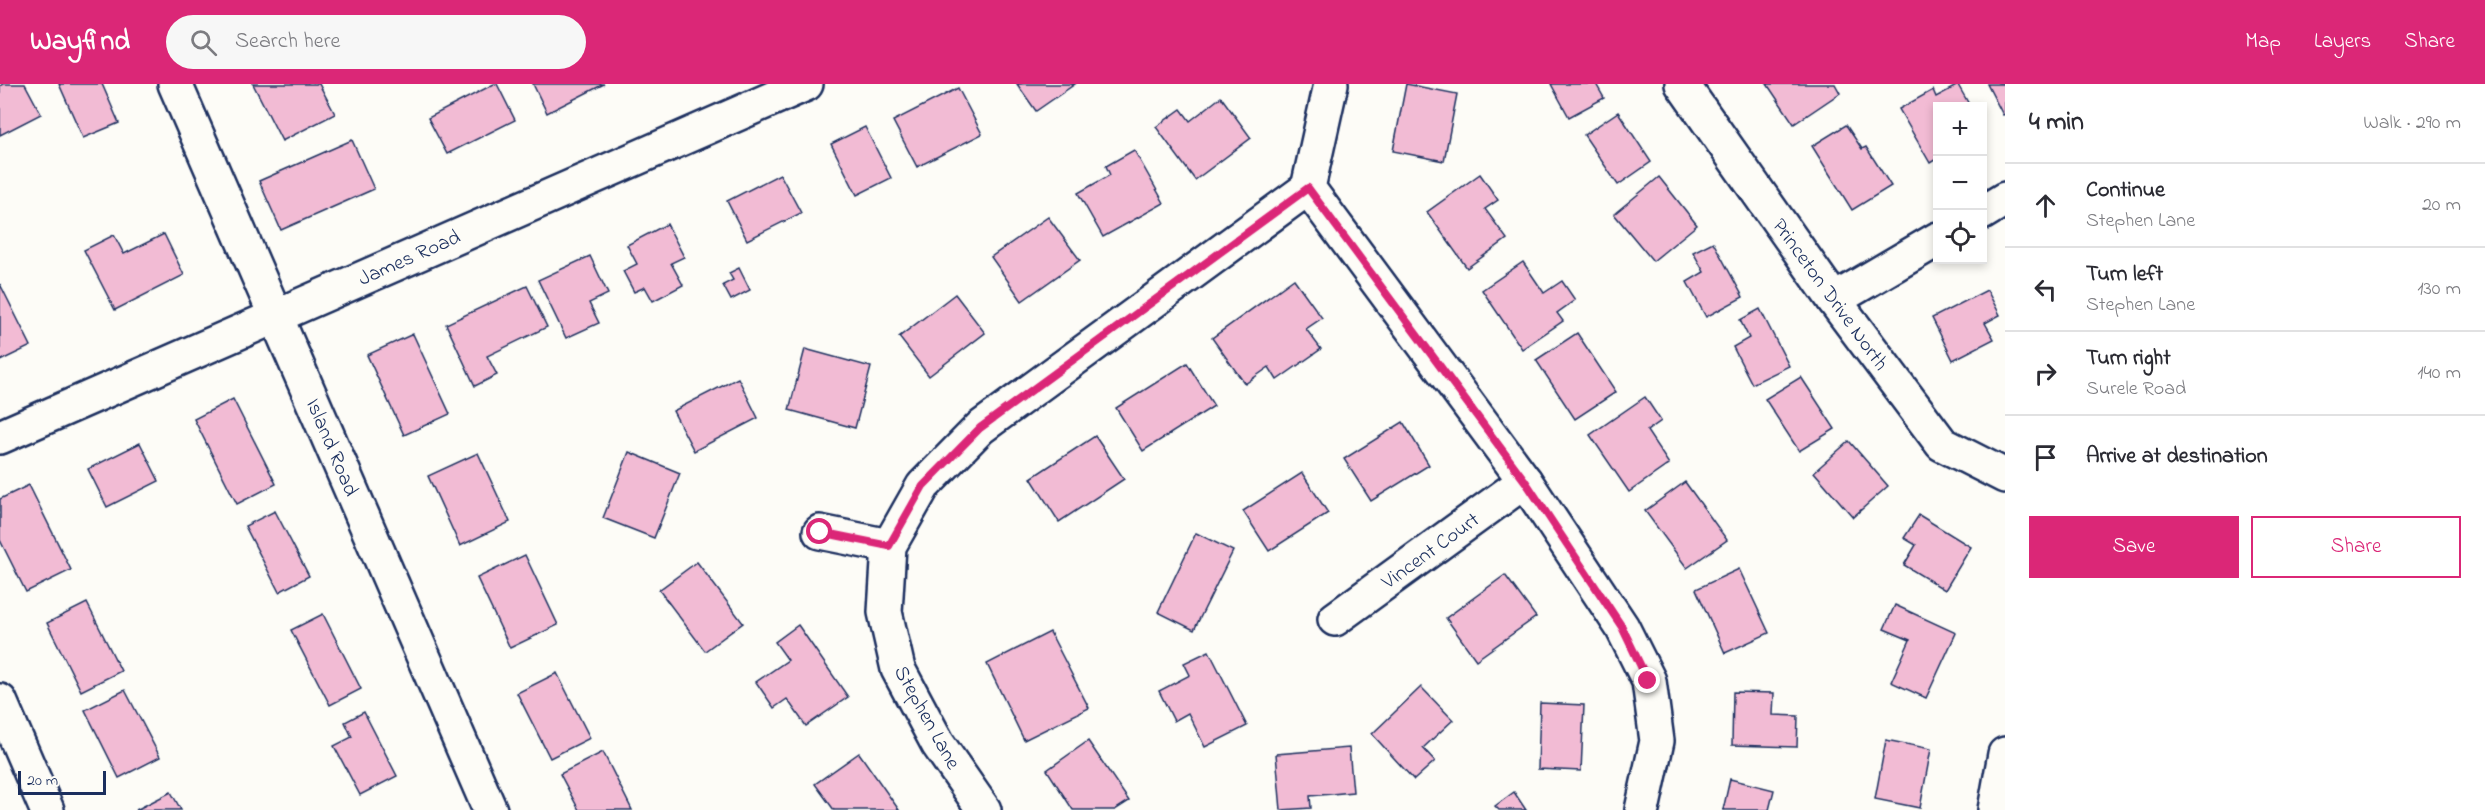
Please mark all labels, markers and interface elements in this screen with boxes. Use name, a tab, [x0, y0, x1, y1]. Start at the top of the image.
search box	[166, 15, 586, 69]
text: Wayfind	[30, 22, 130, 63]
icon: search	[187, 26, 220, 59]
text: Search here	[235, 26, 340, 58]
text: Map	[2245, 27, 2281, 57]
text: Layers	[2314, 27, 2371, 57]
text: Share	[2404, 27, 2455, 57]
map controls	[1933, 102, 1987, 264]
button: +	[1933, 102, 1987, 156]
text: 4 min	[2029, 104, 2084, 142]
text: Walk · 290 m	[2363, 109, 2461, 138]
button: −	[1933, 156, 1987, 210]
text: Continue	[2086, 175, 2165, 207]
icon: ahead	[2029, 189, 2062, 222]
text: 20 m	[2422, 191, 2461, 220]
text: Stephen Lane	[2086, 207, 2195, 236]
button: locate	[1933, 210, 1987, 264]
street label: Princeton Drive North	[1764, 213, 1895, 377]
street label: James Road	[354, 223, 466, 295]
text: Turn left	[2086, 259, 2163, 291]
icon: left	[2029, 273, 2062, 306]
text: 130 m	[2417, 275, 2461, 304]
text: Stephen Lane	[2086, 291, 2195, 320]
text: Turn right	[2086, 343, 2171, 375]
icon: right	[2029, 357, 2062, 390]
text: 140 m	[2417, 359, 2461, 388]
text: Surele Road	[2086, 375, 2186, 404]
street label: Island Road	[297, 394, 365, 501]
icon: arrive	[2029, 441, 2062, 474]
text: Arrive at destination	[2086, 441, 2268, 473]
street label: Vincent Court	[1375, 506, 1486, 598]
button: Save	[2029, 516, 2239, 578]
button: Share	[2251, 516, 2461, 578]
route start	[806, 518, 832, 544]
street label: Stephen Lane	[885, 661, 967, 776]
route end	[1634, 667, 1660, 693]
scale bar	[18, 768, 106, 796]
text: 20 m	[27, 769, 58, 793]

